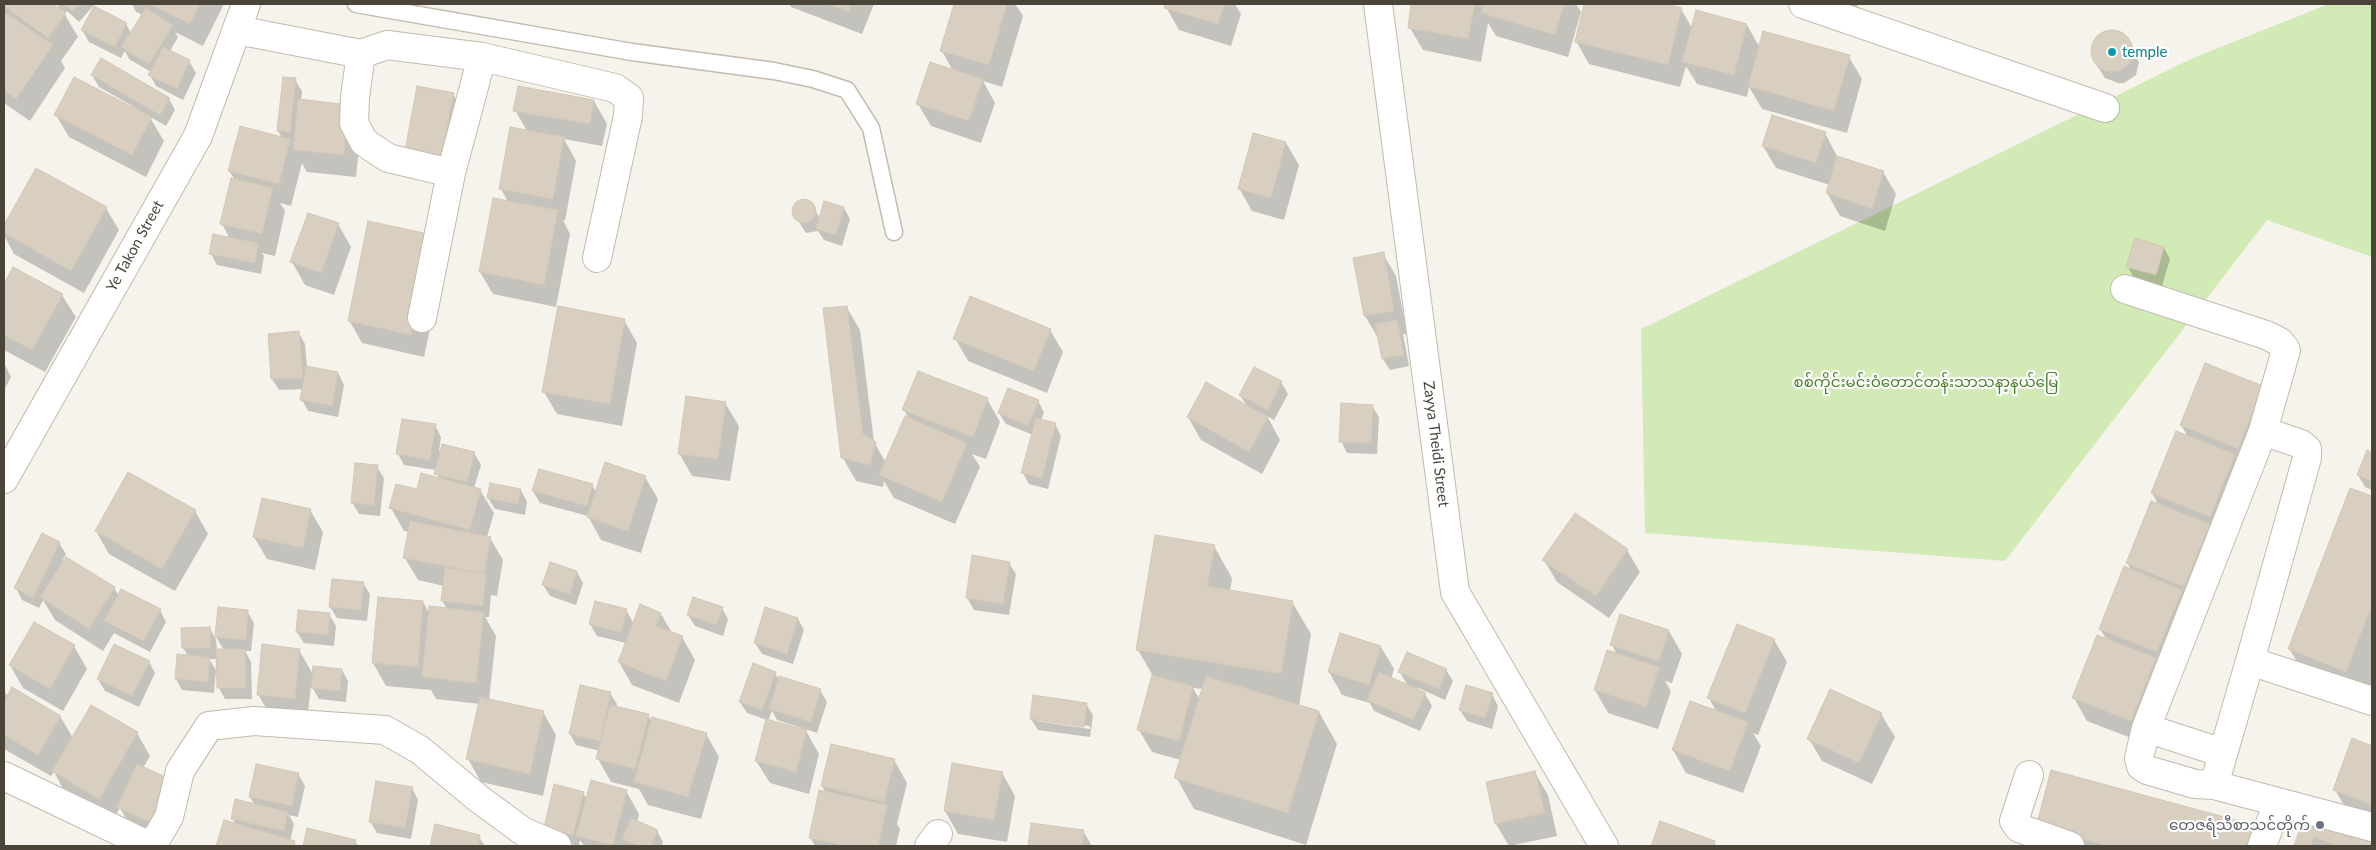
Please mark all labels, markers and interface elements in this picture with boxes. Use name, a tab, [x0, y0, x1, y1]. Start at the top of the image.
place label: temple	[2122, 43, 2167, 61]
marker: temple	[2106, 46, 2118, 58]
street label: Ye Takon Street	[103, 197, 167, 295]
park label: စစ်ကိုင်းမင်းဝံတောင်တန်းသာသနာ့နယ်မြေ	[1794, 373, 2058, 391]
street label: Zayya Theidi Street	[1419, 380, 1453, 508]
place label: တေဇရံသီစာသင်တိုက်	[2169, 816, 2310, 834]
marker: တေဇရံသီစာသင်တိုက်	[2314, 819, 2326, 831]

